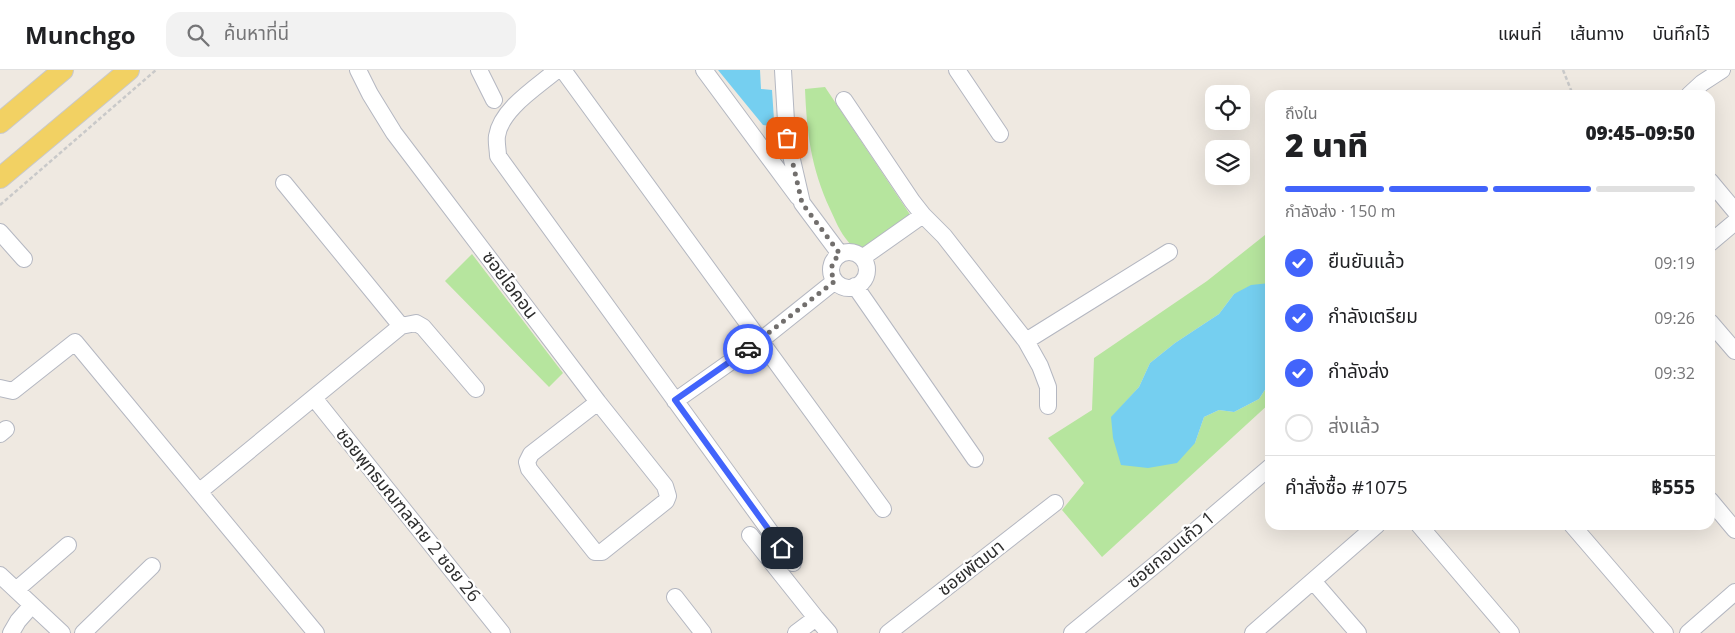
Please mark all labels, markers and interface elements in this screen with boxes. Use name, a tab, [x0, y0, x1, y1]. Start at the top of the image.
search box	[166, 12, 516, 57]
text: Munchgo	[25, 18, 136, 51]
text: ค้นหาที่นี่	[224, 20, 289, 46]
icon: search	[184, 21, 212, 49]
text: แผนที่	[1498, 21, 1542, 45]
text: เส้นทาง	[1570, 21, 1624, 45]
text: บันทึกไว้	[1652, 21, 1710, 45]
map controls	[1205, 85, 1250, 185]
button: locate	[1205, 85, 1250, 130]
text: ถึงใน	[1285, 102, 1318, 124]
pin	[766, 117, 808, 159]
text: 09:45–09:50	[1585, 120, 1695, 146]
text: 2 นาที	[1285, 123, 1368, 166]
icon: bag	[773, 124, 801, 152]
button: layers	[1205, 140, 1250, 185]
text: กำลังส่ง · 150 m	[1285, 200, 1396, 222]
street label: ซอยไอคอน	[477, 246, 544, 323]
text: ยืนยันแล้ว	[1328, 248, 1405, 274]
icon: check	[1285, 249, 1313, 277]
text: 09:19	[1654, 252, 1695, 274]
text: กำลังเตรียม	[1328, 303, 1418, 329]
icon: check	[1285, 304, 1313, 332]
text: 09:26	[1654, 307, 1695, 329]
courier	[723, 324, 773, 374]
icon: car	[734, 335, 762, 363]
text: กำลังส่ง	[1328, 358, 1389, 384]
icon: check	[1285, 359, 1313, 387]
text: 09:32	[1654, 362, 1695, 384]
text: ส่งแล้ว	[1328, 413, 1380, 439]
street label: ซอยพุทธมณฑลสาย 2 ซอย 26	[331, 422, 487, 606]
text: คำสั่งซื้อ #1075	[1285, 474, 1408, 500]
text: ฿555	[1651, 474, 1695, 500]
street label: ซอยกอบแก้ว 1	[1121, 505, 1219, 593]
pin	[761, 527, 803, 569]
icon: home	[768, 534, 796, 562]
street label: ซอยพัฒนา	[932, 534, 1009, 601]

